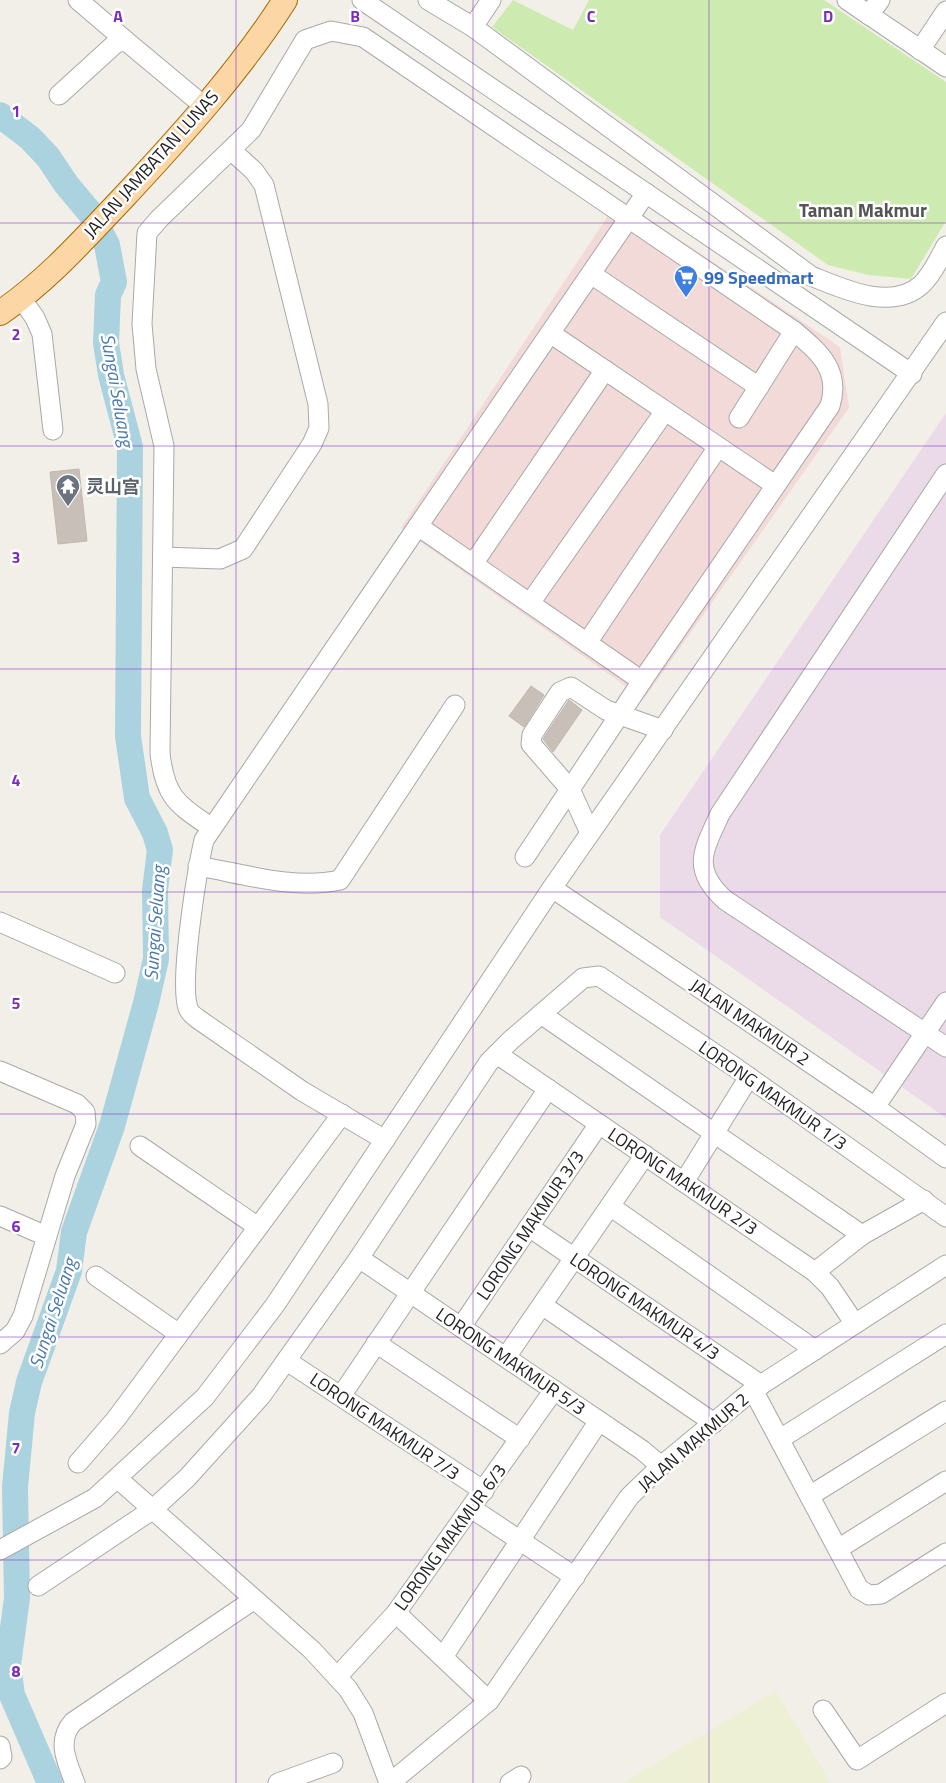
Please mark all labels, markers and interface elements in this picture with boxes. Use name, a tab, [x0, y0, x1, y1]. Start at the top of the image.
text: A	[113, 4, 123, 28]
text: B	[350, 4, 360, 28]
text: C	[587, 4, 596, 28]
text: D	[823, 4, 833, 28]
street label: JALAN JAMBATAN LUNAS	[77, 84, 225, 244]
text: 1	[12, 99, 20, 123]
district label: Taman Makmur	[799, 195, 927, 224]
supermarket icon: 99 Speedmart	[673, 264, 699, 298]
place label: 99 Speedmart	[704, 264, 814, 291]
text: 2	[12, 322, 20, 346]
water label: Sungai Seluang	[94, 331, 143, 451]
temple icon: 灵山宫	[55, 473, 81, 507]
place label: 灵山宫	[86, 473, 140, 500]
text: 3	[12, 545, 20, 569]
text: 4	[12, 768, 21, 792]
water label: Sungai Seluang	[136, 863, 173, 981]
street label: JALAN MAKMUR 2	[685, 972, 815, 1072]
text: 5	[12, 991, 21, 1015]
street label: LORONG MAKMUR 1/3	[693, 1034, 853, 1156]
street label: LORONG MAKMUR 2/3	[603, 1121, 763, 1241]
street label: LORONG MAKMUR 3/3	[470, 1145, 590, 1305]
text: 6	[12, 1214, 21, 1238]
street label: LORONG MAKMUR 4/3	[565, 1246, 725, 1366]
water label: Sungai Seluang	[21, 1252, 84, 1372]
street label: LORONG MAKMUR 5/3	[431, 1301, 591, 1421]
street label: LORONG MAKMUR 7/3	[305, 1366, 465, 1486]
street label: JALAN MAKMUR 2	[632, 1386, 754, 1498]
text: 7	[12, 1436, 20, 1460]
street label: LORONG MAKMUR 6/3	[387, 1458, 513, 1616]
text: 8	[12, 1659, 21, 1683]

